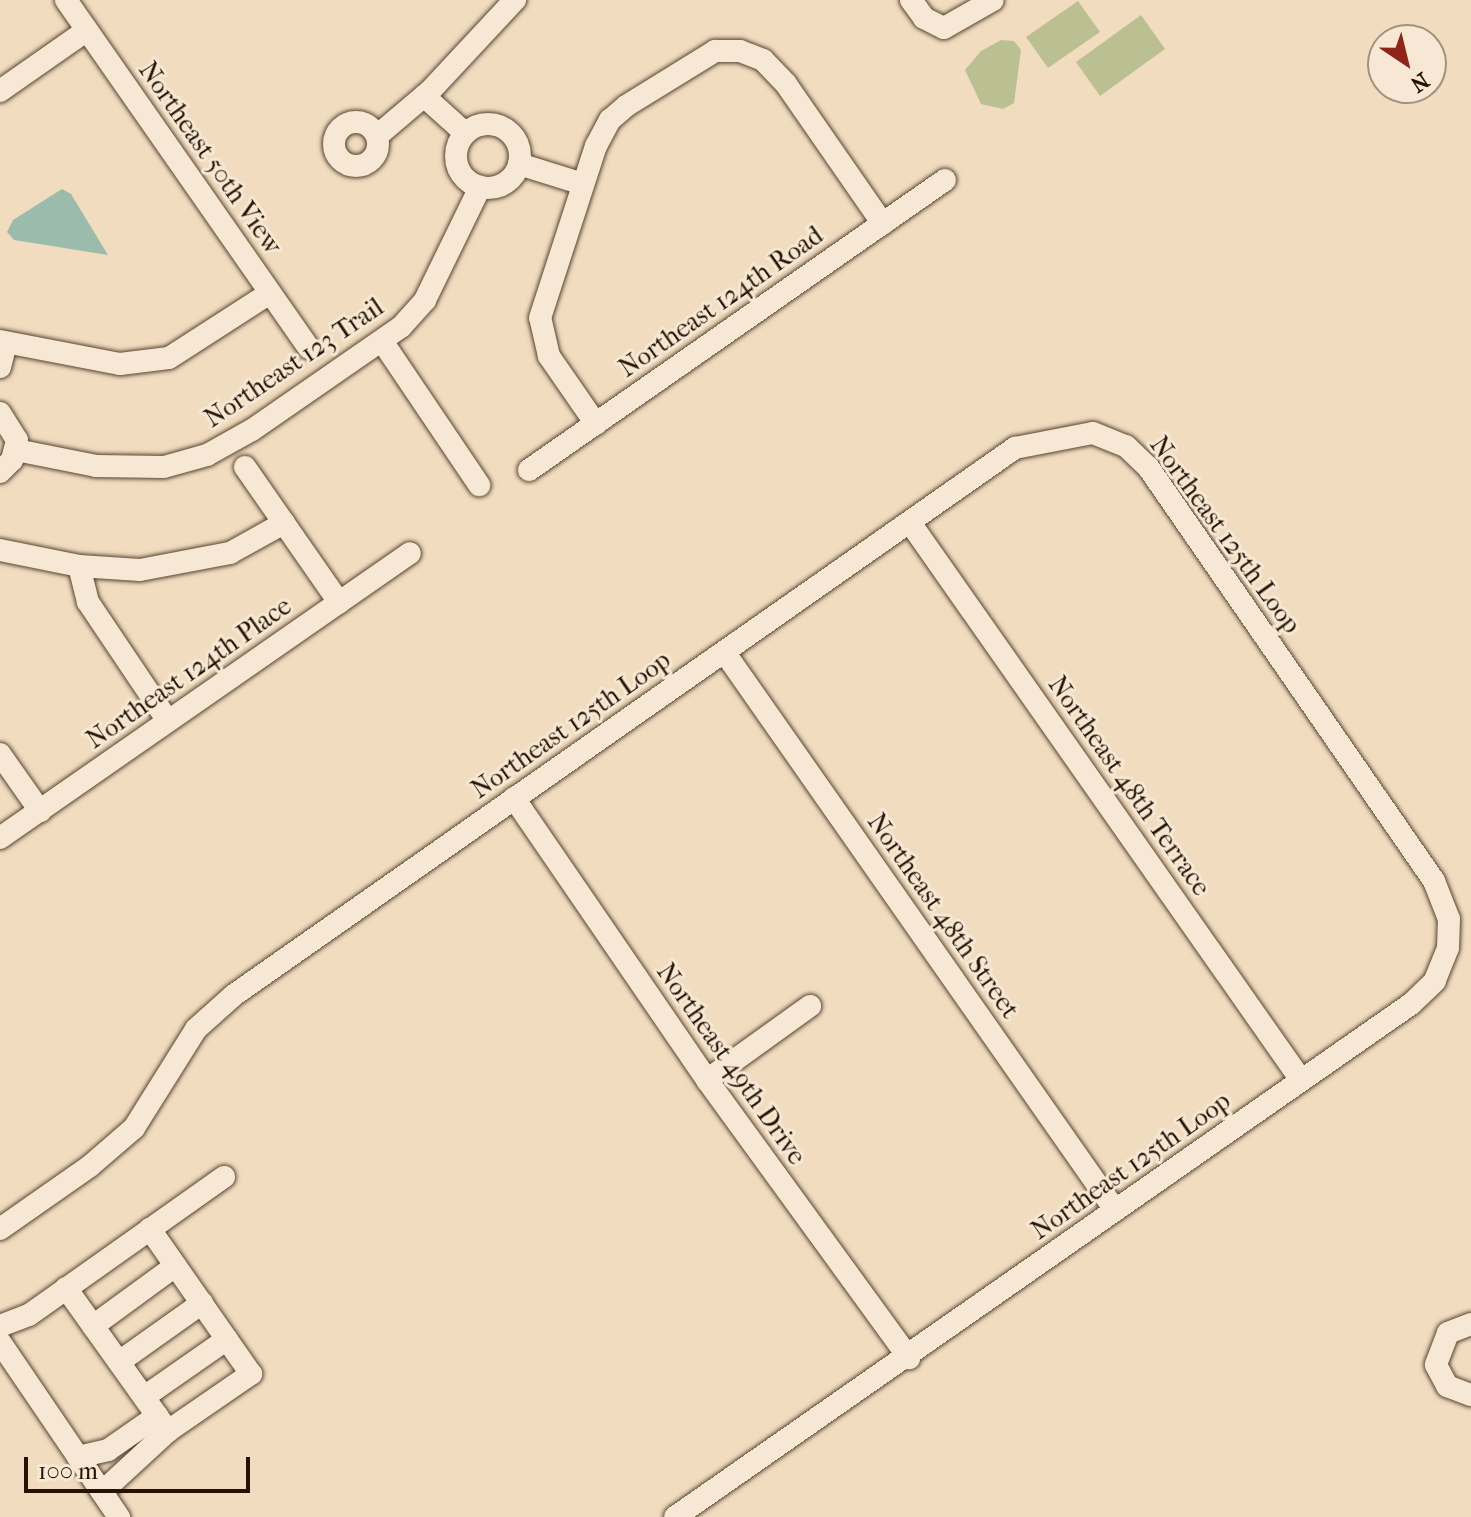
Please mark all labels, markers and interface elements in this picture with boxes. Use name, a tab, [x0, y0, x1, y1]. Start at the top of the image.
north arrow	[1367, 24, 1447, 104]
street label: Northeast 50th View	[132, 56, 288, 260]
text: N	[1405, 67, 1434, 97]
street label: Northeast 124th Road	[613, 220, 829, 384]
street label: Northeast 123 Trail	[199, 292, 389, 434]
street label: Northeast 125th Loop	[1143, 430, 1307, 640]
street label: Northeast 124th Place	[80, 590, 298, 756]
street label: Northeast 125th Loop	[465, 644, 677, 806]
street label: Northeast 48th Terrace	[1041, 670, 1217, 902]
street label: Northeast 48th Street	[861, 808, 1025, 1024]
street label: Northeast 49th Drive	[650, 957, 812, 1171]
street label: Northeast 125th Loop	[1025, 1085, 1237, 1247]
scale bar	[28, 1441, 254, 1491]
text: 100 m	[38, 1457, 98, 1485]

